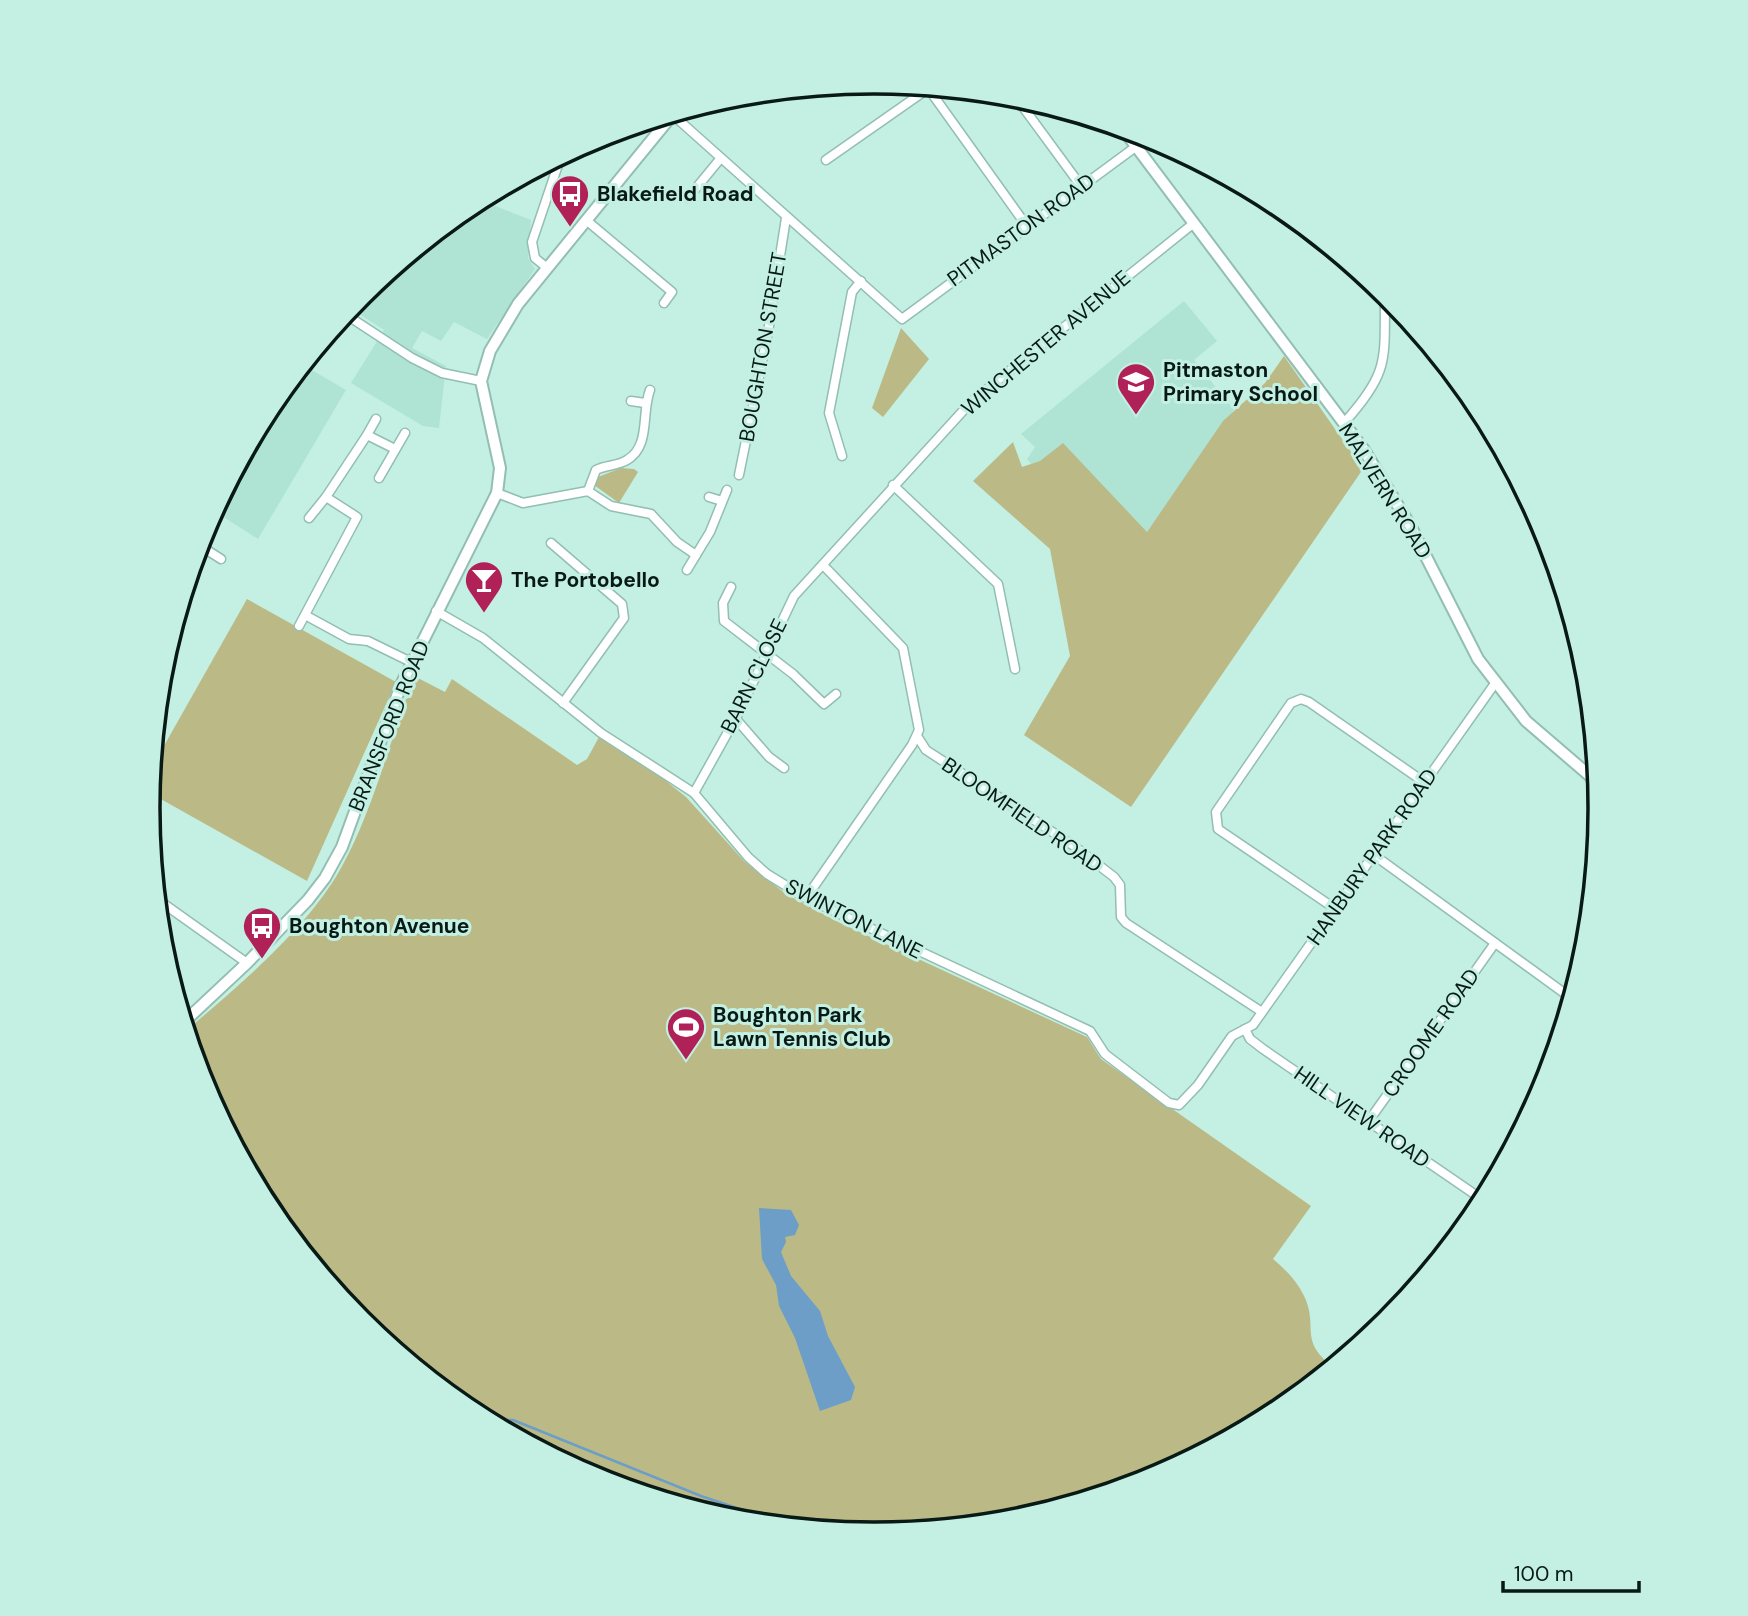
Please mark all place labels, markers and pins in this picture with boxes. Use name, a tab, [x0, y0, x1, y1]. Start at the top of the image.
bus stop icon: Blakefield Road	[549, 173, 591, 228]
place label: Blakefield Road	[597, 180, 753, 208]
place label: Pitmaston Primary School	[1163, 356, 1318, 408]
school or university icon: Pitmaston Primary School	[1115, 361, 1157, 416]
bar icon: The Portobello	[463, 559, 505, 614]
place label: The Portobello	[511, 566, 660, 594]
bus stop icon: Boughton Avenue	[241, 905, 283, 960]
place label: Boughton Avenue	[289, 912, 469, 940]
place label: Boughton Park Lawn Tennis Club	[713, 1001, 891, 1053]
sports icon: Boughton Park Lawn Tennis Club	[665, 1006, 707, 1061]

